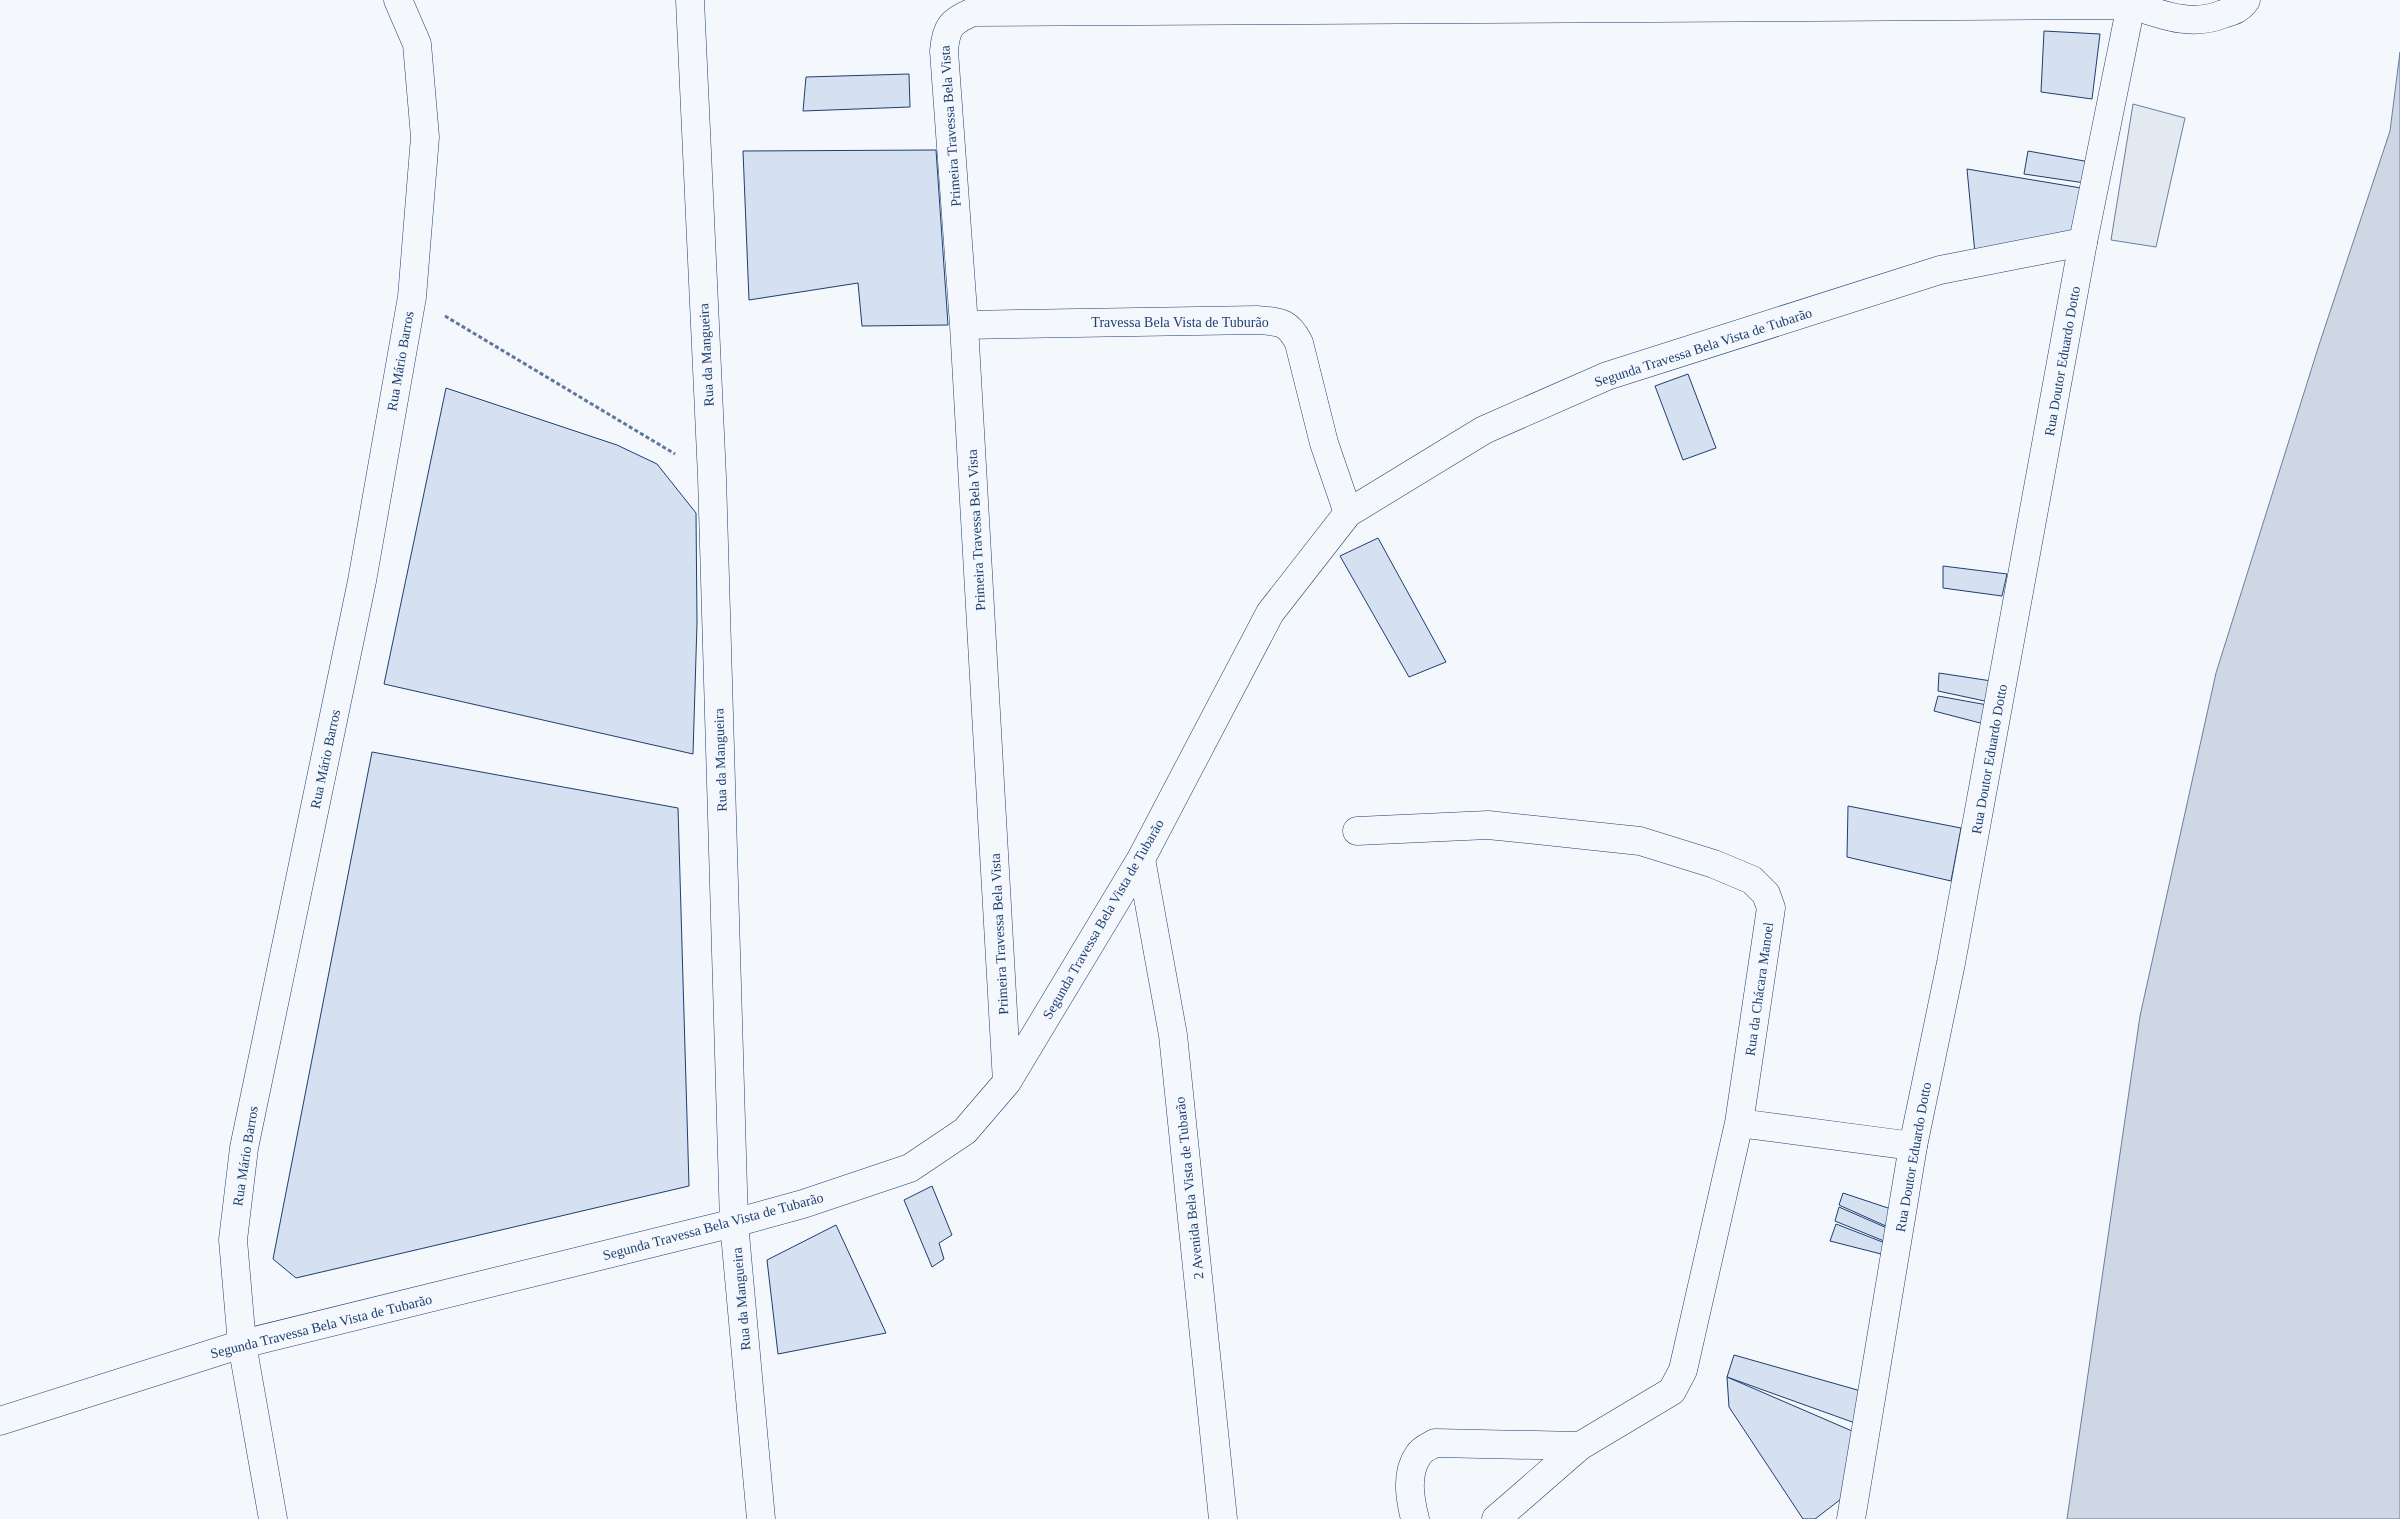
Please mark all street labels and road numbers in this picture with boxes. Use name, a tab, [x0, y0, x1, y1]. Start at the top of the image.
street label: Primeira Travessa Bela Vista	[937, 44, 964, 207]
street label: Rua Doutor Eduardo Dotto	[2042, 285, 2083, 437]
street label: Rua da Mangueira	[696, 302, 717, 407]
street label: Segunda Travessa Bela Vista de Tubarão	[1592, 305, 1814, 390]
street label: Rua Mário Barros	[384, 310, 417, 412]
street label: Travessa Bela Vista de Tuburão	[1091, 315, 1269, 330]
street label: Primeira Travessa Bela Vista	[965, 448, 988, 611]
street label: Rua Doutor Eduardo Dotto	[1969, 683, 2010, 835]
street label: Rua da Mangueira	[711, 707, 730, 812]
street label: Rua Mário Barros	[308, 708, 343, 810]
street label: Segunda Travessa Bela Vista de Tubarão	[1040, 817, 1167, 1022]
street label: Primeira Travessa Bela Vista	[988, 852, 1011, 1015]
street label: Rua da Chácara Manoel	[1743, 921, 1776, 1057]
street label: Rua Doutor Eduardo Dotto	[1893, 1081, 1934, 1233]
street label: 2 Avenida Bela Vista de Tubarão	[1172, 1096, 1207, 1280]
street label: Rua Mário Barros	[230, 1105, 261, 1207]
street label: Segunda Travessa Bela Vista de Tubarão	[601, 1190, 825, 1263]
street label: Rua da Mangueira	[729, 1246, 753, 1351]
street label: Segunda Travessa Bela Vista de Tubarão	[209, 1292, 434, 1361]

